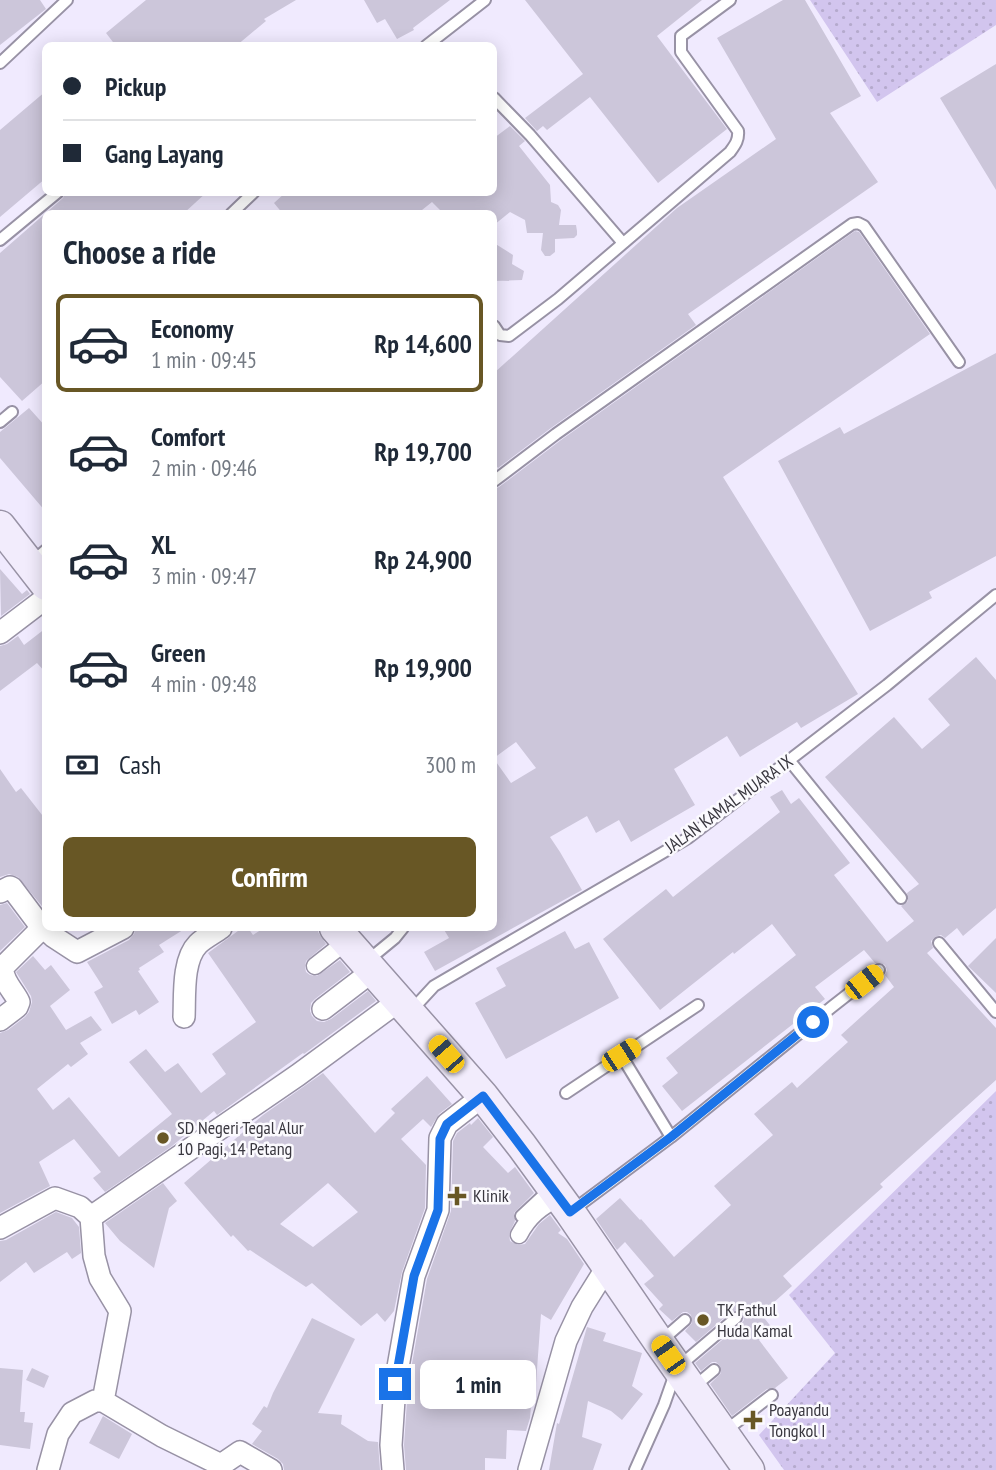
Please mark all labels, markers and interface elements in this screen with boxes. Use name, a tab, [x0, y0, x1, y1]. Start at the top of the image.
text: Pickup	[105, 70, 166, 103]
text: Gang Layang	[105, 137, 223, 170]
text: Choose a ride	[63, 231, 216, 273]
icon: car	[67, 312, 130, 375]
text: Economy	[151, 312, 233, 345]
text: Rp 14,600	[374, 327, 472, 360]
text: 1 min · 09:45	[151, 345, 257, 374]
icon: car	[67, 420, 130, 483]
text: Comfort	[151, 420, 225, 453]
text: Rp 19,700	[374, 435, 472, 468]
text: 2 min · 09:46	[151, 453, 257, 482]
icon: car	[67, 528, 130, 591]
text: XL	[151, 528, 176, 561]
text: Rp 24,900	[374, 543, 472, 576]
text: 3 min · 09:47	[151, 561, 257, 590]
icon: car	[67, 636, 130, 699]
text: Green	[151, 636, 206, 669]
text: Rp 19,900	[374, 651, 472, 684]
text: 4 min · 09:48	[151, 669, 257, 698]
icon: cash	[63, 746, 101, 784]
text: Cash	[119, 748, 161, 781]
street label: JALAN KAMAL MUARA IX	[659, 749, 797, 858]
text: 300 m	[425, 750, 476, 779]
button: Confirm	[63, 837, 476, 917]
car	[841, 961, 888, 1003]
route start	[797, 1006, 829, 1038]
car	[425, 1031, 468, 1077]
car	[598, 1035, 645, 1075]
place label: SD Negeri Tegal Alur 10 Pagi, 14 Petang	[177, 1116, 304, 1160]
marker: SD Negeri Tegal Alur 10 Pagi, 14 Petang	[155, 1130, 171, 1146]
place label: Klinik	[473, 1184, 509, 1207]
marker: Klinik	[447, 1186, 467, 1206]
place label: TK Fathul Huda Kamal	[717, 1298, 793, 1342]
marker: TK Fathul Huda Kamal	[695, 1312, 711, 1328]
car	[648, 1332, 689, 1378]
callout: 1 min	[420, 1360, 535, 1408]
route end	[379, 1368, 411, 1400]
text: 1 min	[455, 1370, 501, 1399]
place label: Poayandu Tongkol I	[769, 1398, 829, 1442]
marker: Poayandu Tongkol I	[743, 1410, 763, 1430]

